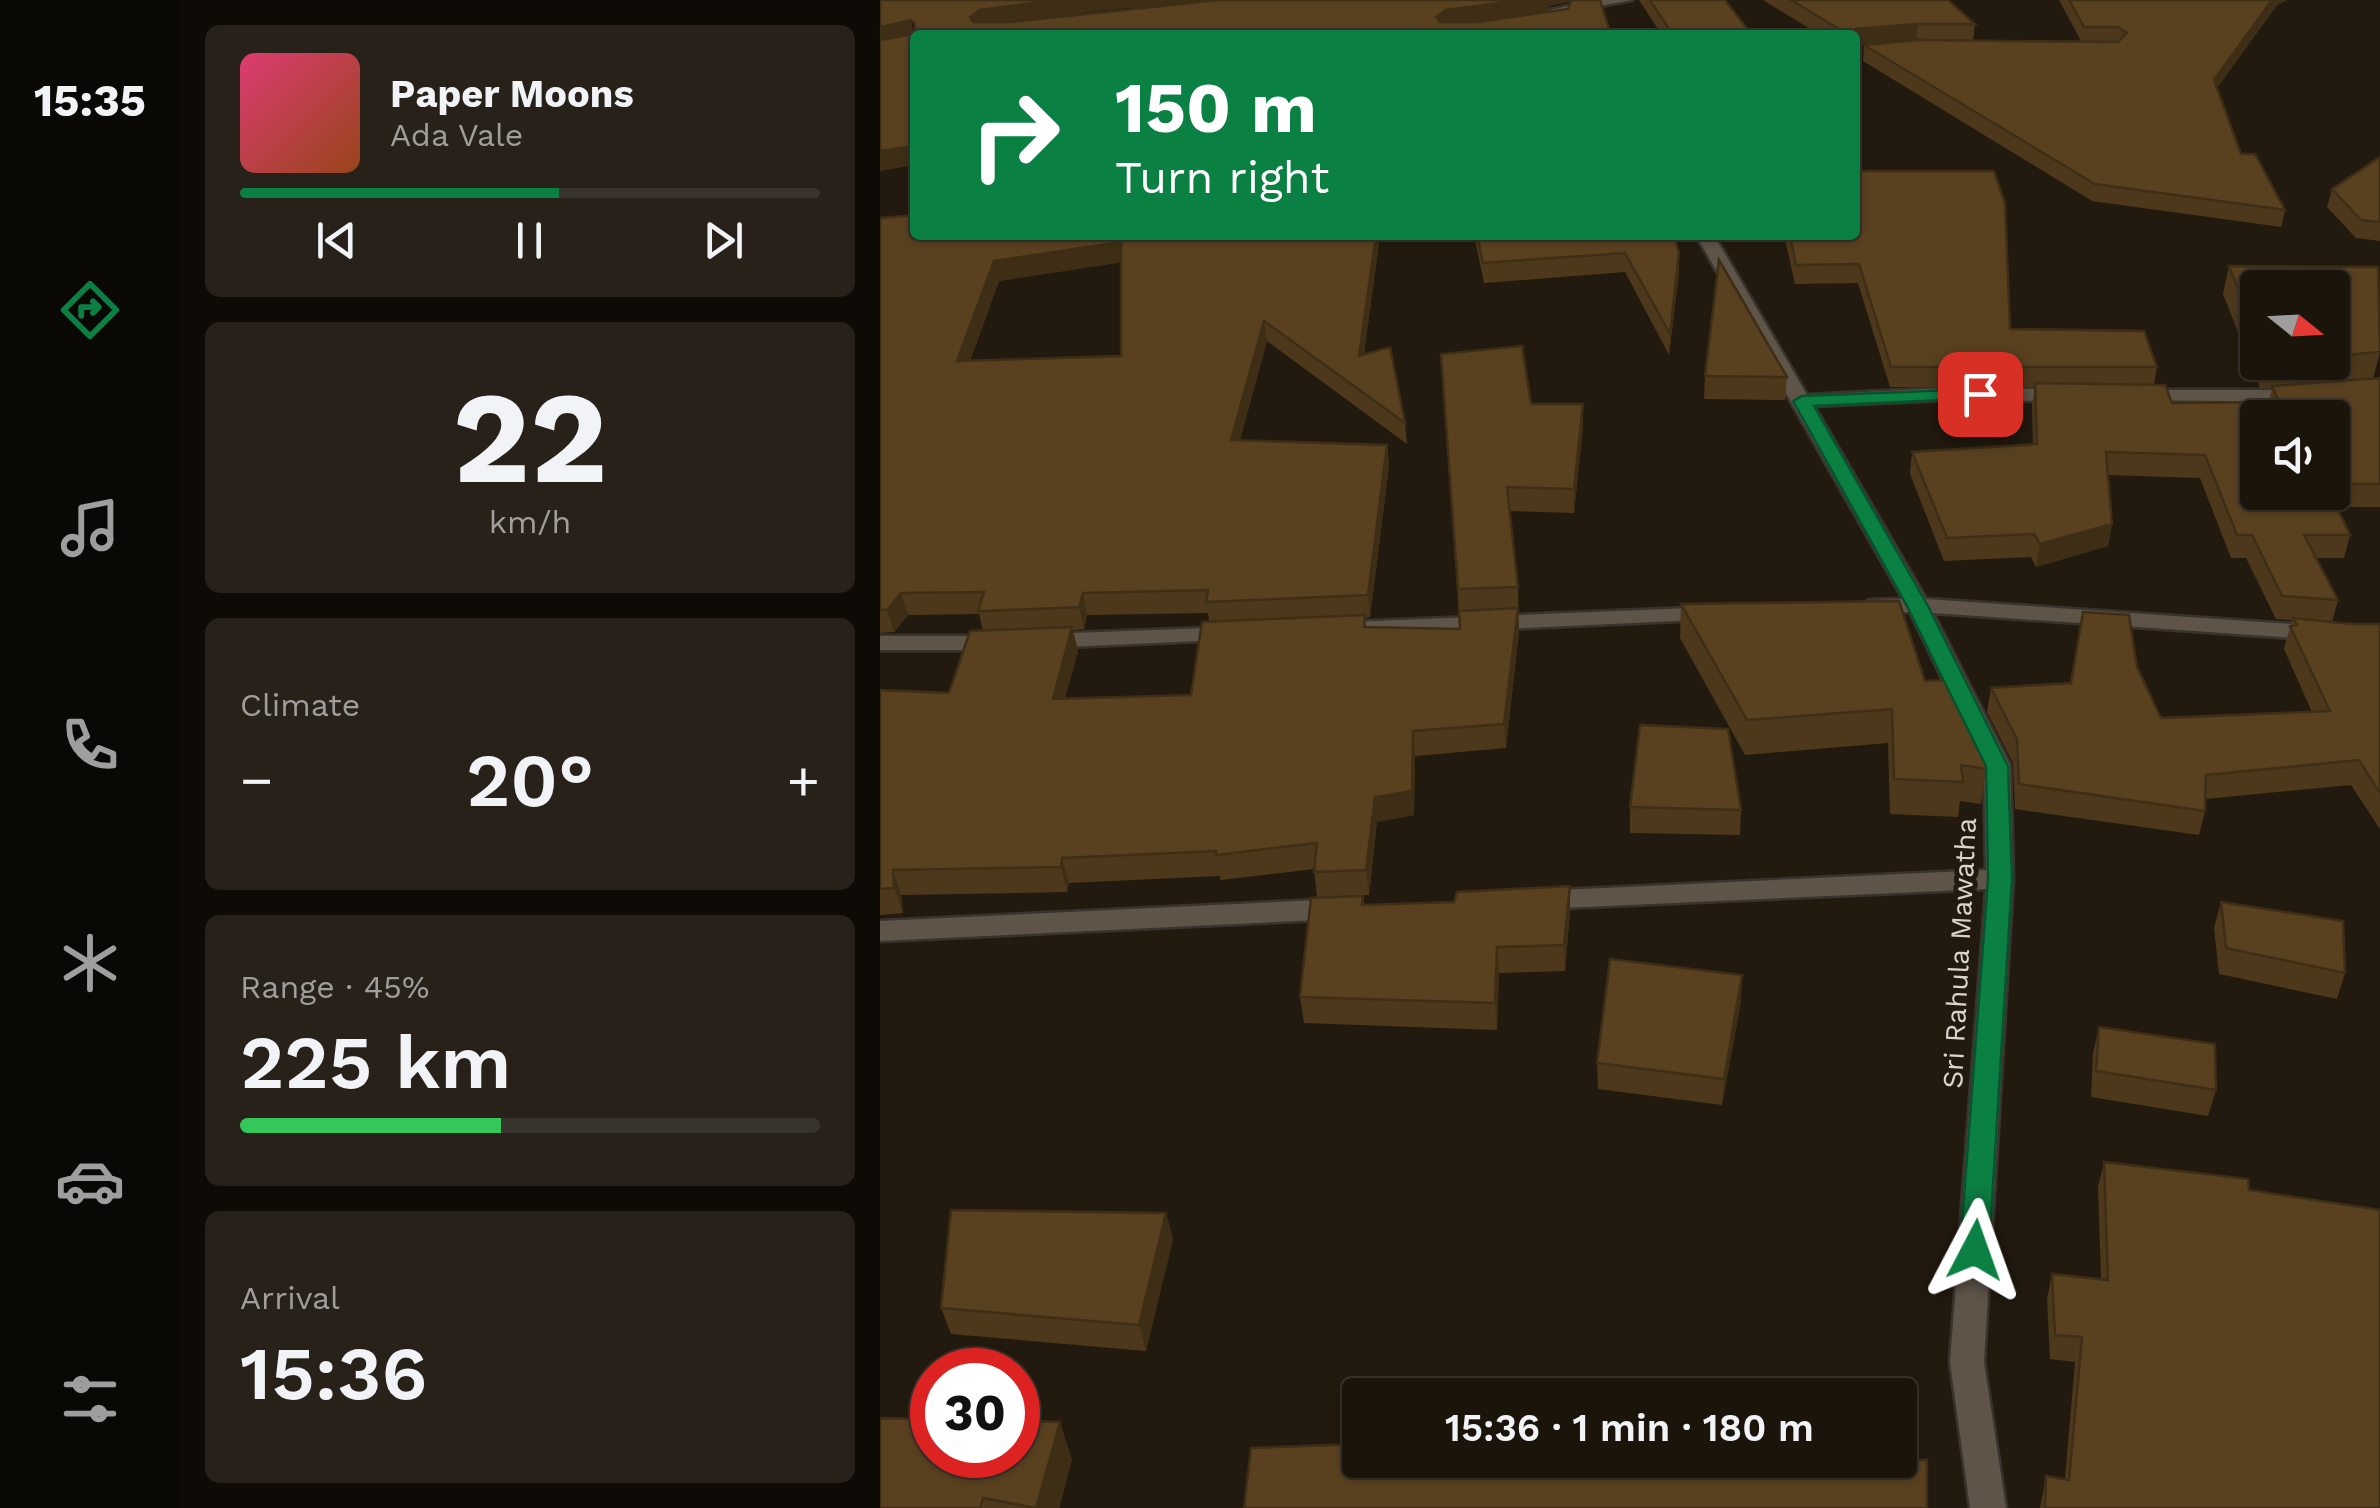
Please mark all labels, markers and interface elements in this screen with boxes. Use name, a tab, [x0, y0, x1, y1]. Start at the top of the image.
text: 150 m	[1115, 67, 1317, 149]
icon: right	[950, 70, 1080, 200]
text: Paper Moons	[390, 72, 634, 116]
text: 15:35	[34, 74, 146, 127]
text: Ada Vale	[390, 116, 523, 154]
text: Turn right	[1115, 151, 1329, 204]
icon: previous	[309, 213, 364, 268]
icon: pause	[502, 213, 557, 268]
icon: next	[696, 213, 751, 268]
north arrow	[2240, 270, 2350, 380]
map controls	[2240, 270, 2350, 510]
icon: directions	[55, 275, 125, 345]
pin	[1938, 352, 2023, 437]
text: 22	[453, 361, 607, 514]
icon: arrive	[1953, 367, 2008, 422]
button: sound	[2240, 400, 2350, 510]
icon: music	[55, 493, 125, 563]
text: km/h	[489, 503, 571, 541]
text: Climate	[240, 686, 360, 724]
icon: phone	[55, 710, 125, 780]
text: 20°	[466, 736, 594, 824]
text: −	[240, 748, 273, 812]
text: +	[787, 748, 820, 812]
street label: Sri Rahula Mawatha	[1936, 817, 1983, 1089]
icon: climate	[55, 928, 125, 998]
text: Range · 45%	[240, 968, 429, 1006]
text: 225 km	[240, 1018, 511, 1106]
icon: car	[55, 1146, 125, 1216]
position arrow	[1923, 1198, 2027, 1302]
text: Arrival	[240, 1279, 340, 1317]
text: 15:36	[240, 1329, 428, 1417]
speed limit sign: 30	[910, 1348, 1040, 1478]
icon: filters	[55, 1364, 125, 1434]
text: 15:36 · 1 min · 180 m	[1445, 1406, 1814, 1450]

